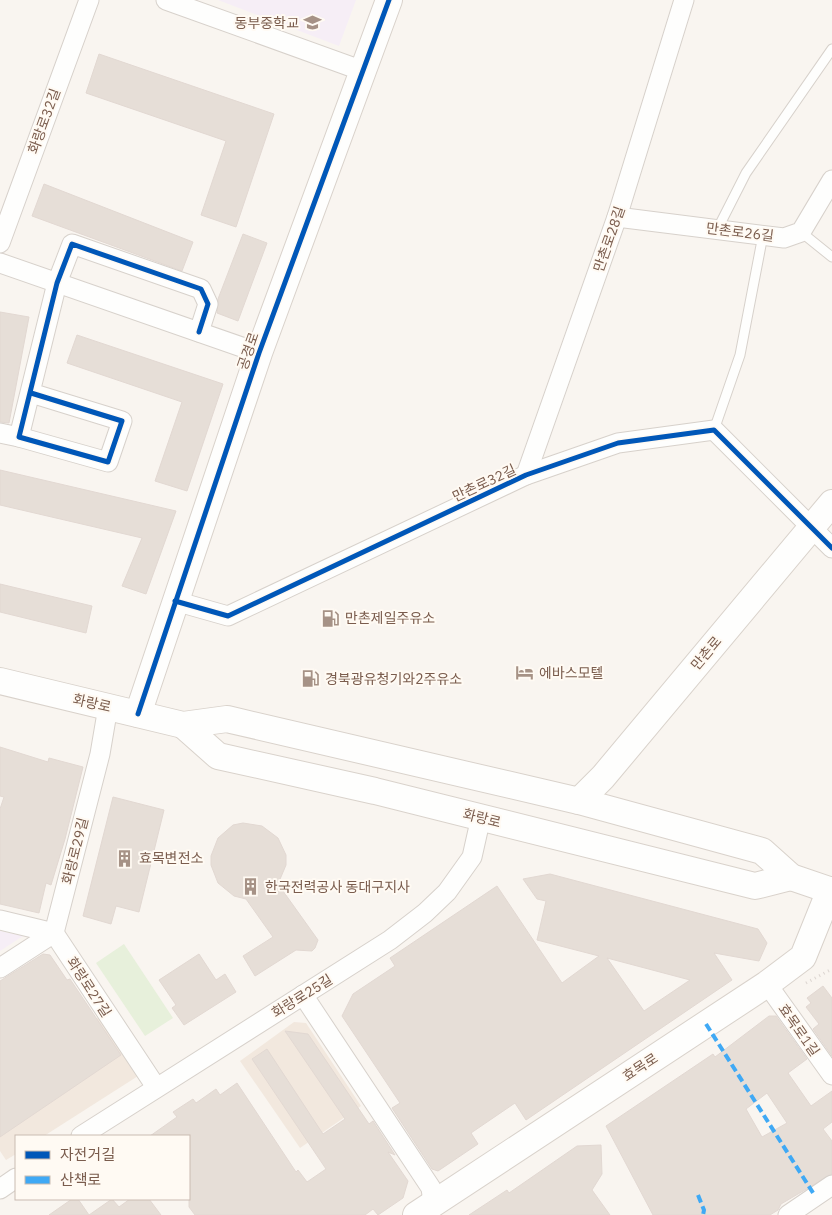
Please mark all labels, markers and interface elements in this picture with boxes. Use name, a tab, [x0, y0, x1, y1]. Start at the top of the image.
school or university icon: 동부중학교	[303, 13, 323, 33]
place label: 동부중학교	[235, 14, 299, 32]
street label: 화랑로32길	[24, 86, 64, 156]
street label: 만촌로28길	[589, 204, 629, 274]
street label: 만촌로26길	[705, 219, 775, 245]
street label: 공경로	[233, 330, 263, 372]
street label: 만촌로32길	[449, 460, 519, 506]
fuel station icon: 만촌제일주유소	[321, 608, 341, 628]
place label: 만촌제일주유소	[345, 609, 435, 627]
street label: 만촌로	[687, 632, 725, 674]
hotel icon: 에바스모텔	[515, 663, 535, 683]
place label: 에바스모텔	[539, 664, 603, 682]
fuel station icon: 경북광유청기와2주유소	[301, 669, 321, 689]
place label: 경북광유청기와2주유소	[325, 670, 462, 688]
street label: 화랑로	[71, 690, 113, 716]
street label: 화랑로	[461, 805, 503, 831]
street label: 화랑로29길	[58, 816, 92, 886]
building icon: 효목변전소	[115, 848, 135, 868]
place label: 효목변전소	[139, 849, 204, 867]
building icon: 한국전력공사 동대구지사	[241, 877, 261, 897]
place label: 한국전력공사 동대구지사	[265, 878, 410, 896]
street label: 화랑로27길	[63, 953, 115, 1021]
street label: 화랑로25길	[268, 970, 336, 1022]
street label: 효목로1길	[774, 1000, 824, 1060]
street label: 효목로	[619, 1049, 661, 1085]
legend	[15, 1135, 190, 1200]
text: 자전거길	[60, 1145, 115, 1164]
text: 산책로	[60, 1170, 101, 1189]

